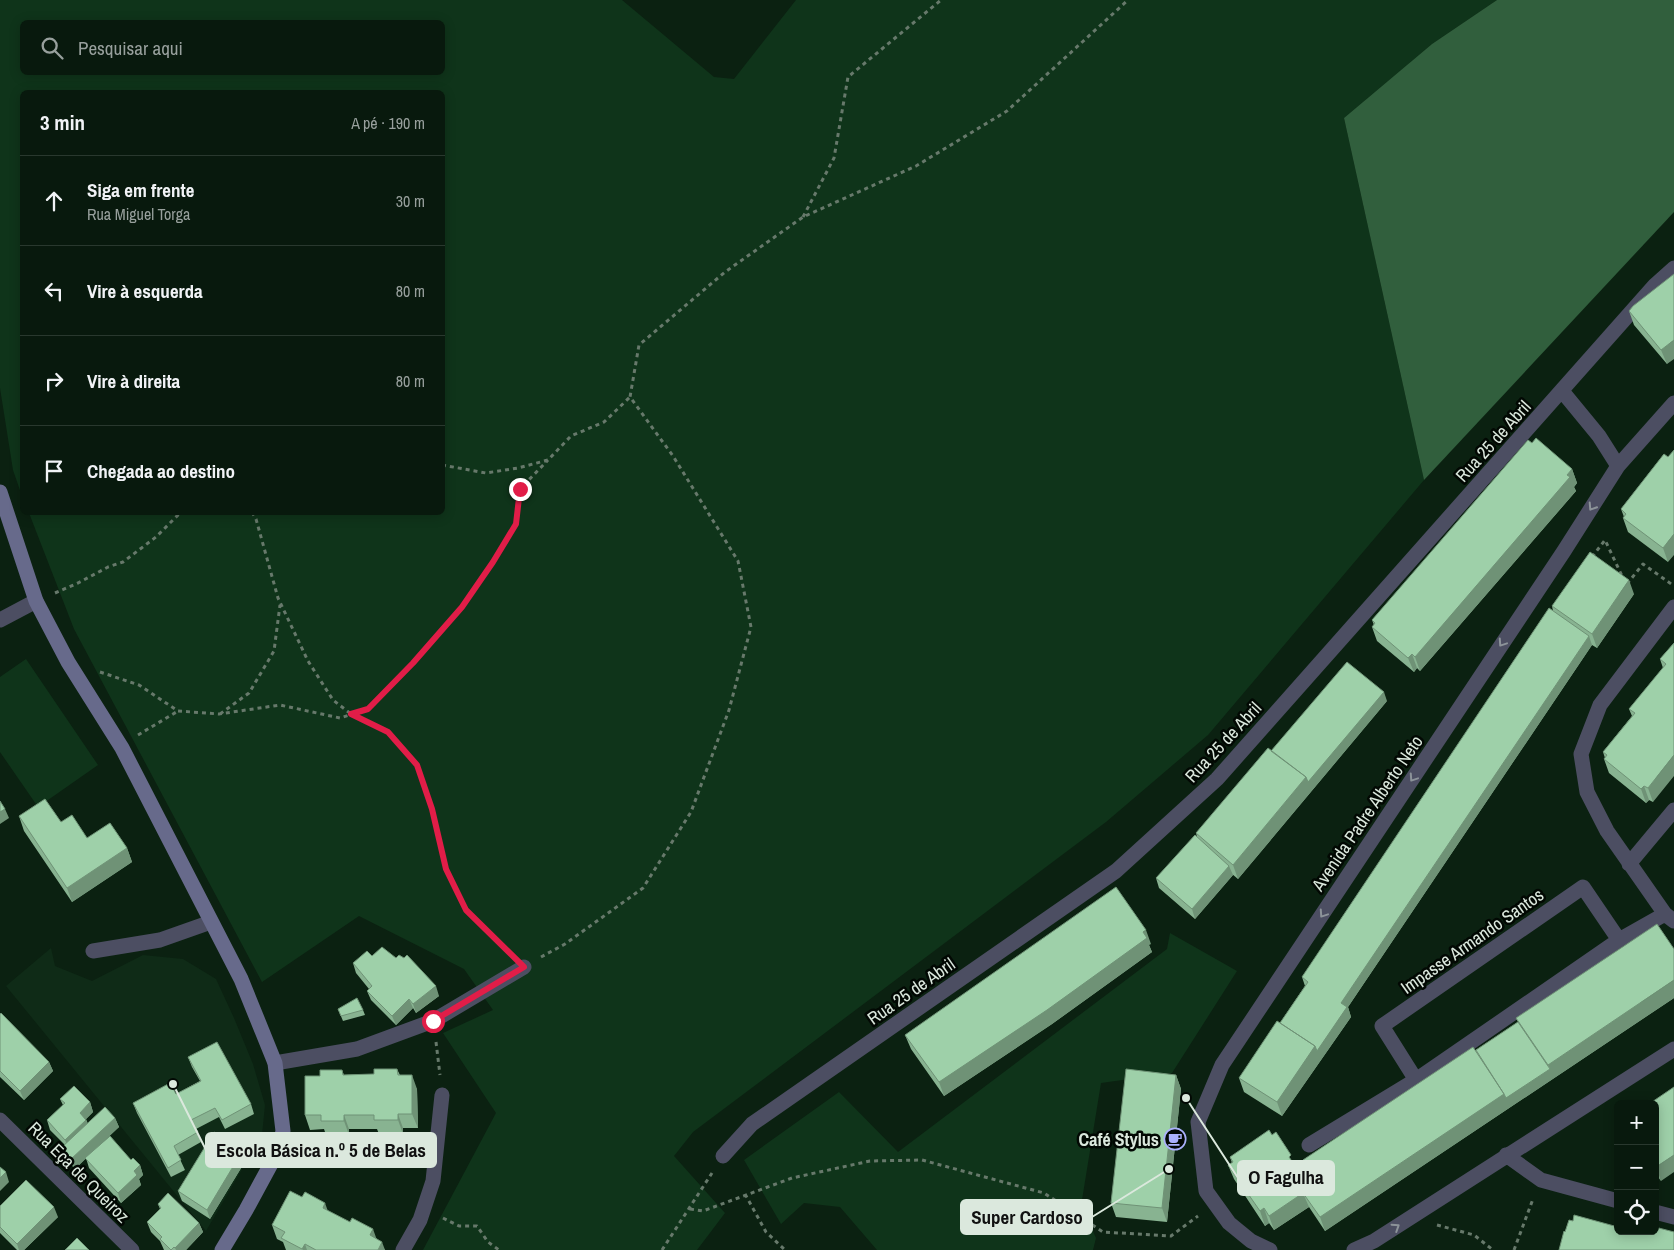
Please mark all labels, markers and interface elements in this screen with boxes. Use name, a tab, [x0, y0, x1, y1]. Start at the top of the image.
search box	[20, 20, 445, 75]
icon: search	[38, 34, 66, 62]
text: Pesquisar aqui	[78, 35, 183, 61]
text: 3 min	[40, 108, 85, 137]
text: A pé · 190 m	[351, 112, 425, 134]
text: Siga em frente	[87, 177, 194, 203]
icon: ahead	[40, 187, 68, 215]
text: 30 m	[396, 190, 425, 212]
text: Rua Miguel Torga	[87, 203, 190, 225]
icon: left	[40, 277, 68, 305]
text: Vire à esquerda	[87, 278, 203, 304]
text: 80 m	[396, 280, 425, 302]
icon: right	[40, 367, 68, 395]
text: Vire à direita	[87, 368, 180, 394]
text: 80 m	[396, 370, 425, 392]
street label: Rua 25 de Abril	[1450, 395, 1536, 487]
icon: arrive	[40, 457, 68, 485]
text: Chegada ao destino	[87, 458, 235, 484]
route end	[509, 478, 532, 501]
one-way arrow	[1588, 502, 1598, 511]
one-way arrow	[1499, 638, 1509, 647]
street label: Rua 25 de Abril	[1179, 696, 1267, 788]
street label: Avenida Padre Alberto Neto	[1305, 730, 1428, 897]
one-way arrow	[1410, 773, 1419, 782]
street label: Impasse Armando Santos	[1396, 882, 1548, 1000]
one-way arrow	[1320, 908, 1329, 918]
street label: Rua 25 de Abril	[862, 952, 960, 1030]
route start	[422, 1010, 445, 1033]
map controls	[1614, 1100, 1659, 1235]
button: +	[1614, 1100, 1659, 1145]
street label: Rua Eça de Queiroz	[23, 1116, 135, 1228]
place label: Café Stylus	[1079, 1127, 1159, 1152]
cafe icon: Café Stylus	[1163, 1127, 1187, 1151]
callout: Escola Básica n.º 5 de Belas	[206, 1133, 436, 1167]
text: Escola Básica n.º 5 de Belas	[216, 1137, 426, 1163]
button: −	[1614, 1145, 1659, 1190]
callout: O Fagulha	[1238, 1161, 1334, 1195]
text: O Fagulha	[1248, 1164, 1324, 1190]
button: locate	[1614, 1190, 1659, 1235]
callout: Super Cardoso	[961, 1200, 1092, 1234]
text: Super Cardoso	[971, 1204, 1083, 1230]
one-way arrow	[1391, 1223, 1400, 1233]

